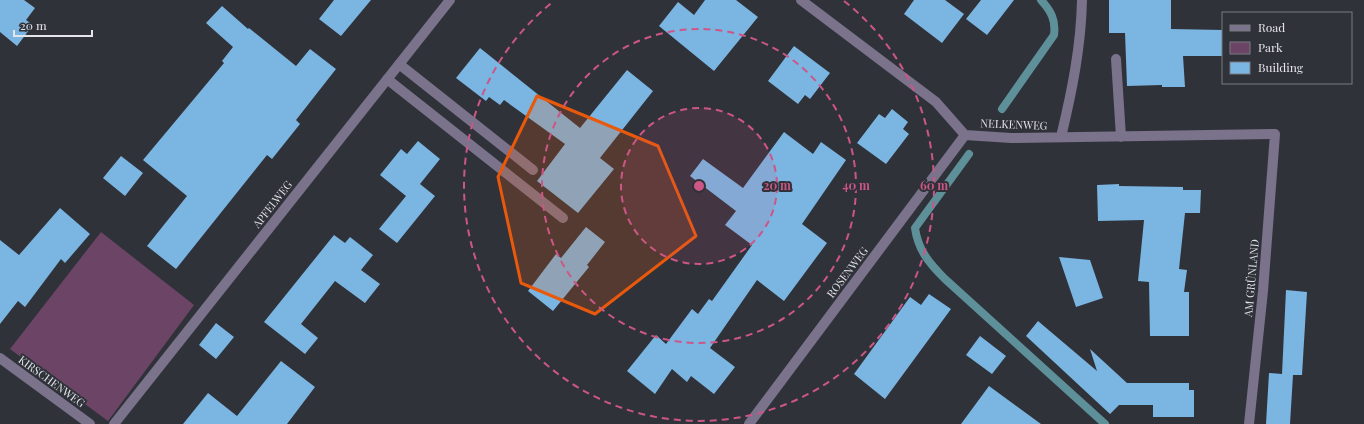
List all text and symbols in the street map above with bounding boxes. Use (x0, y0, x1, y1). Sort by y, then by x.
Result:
scale bar (14, 12, 92, 38)
legend (1222, 12, 1352, 84)
text: 20 m (20, 17, 47, 33)
text: Road (1258, 19, 1285, 35)
text: Park (1258, 39, 1283, 55)
text: Building (1258, 59, 1304, 75)
street label: NELKENWEG (980, 115, 1048, 133)
street label: APFELWEG (248, 177, 295, 232)
text: 20 m (763, 177, 791, 193)
text: 40 m (842, 177, 870, 193)
text: 60 m (920, 177, 948, 193)
centre of rings (692, 179, 706, 193)
street label: AM GRÜNLAND (1240, 238, 1262, 318)
street label: ROSENWEG (823, 243, 871, 301)
street label: KIRSCHENWEG (16, 352, 88, 410)

